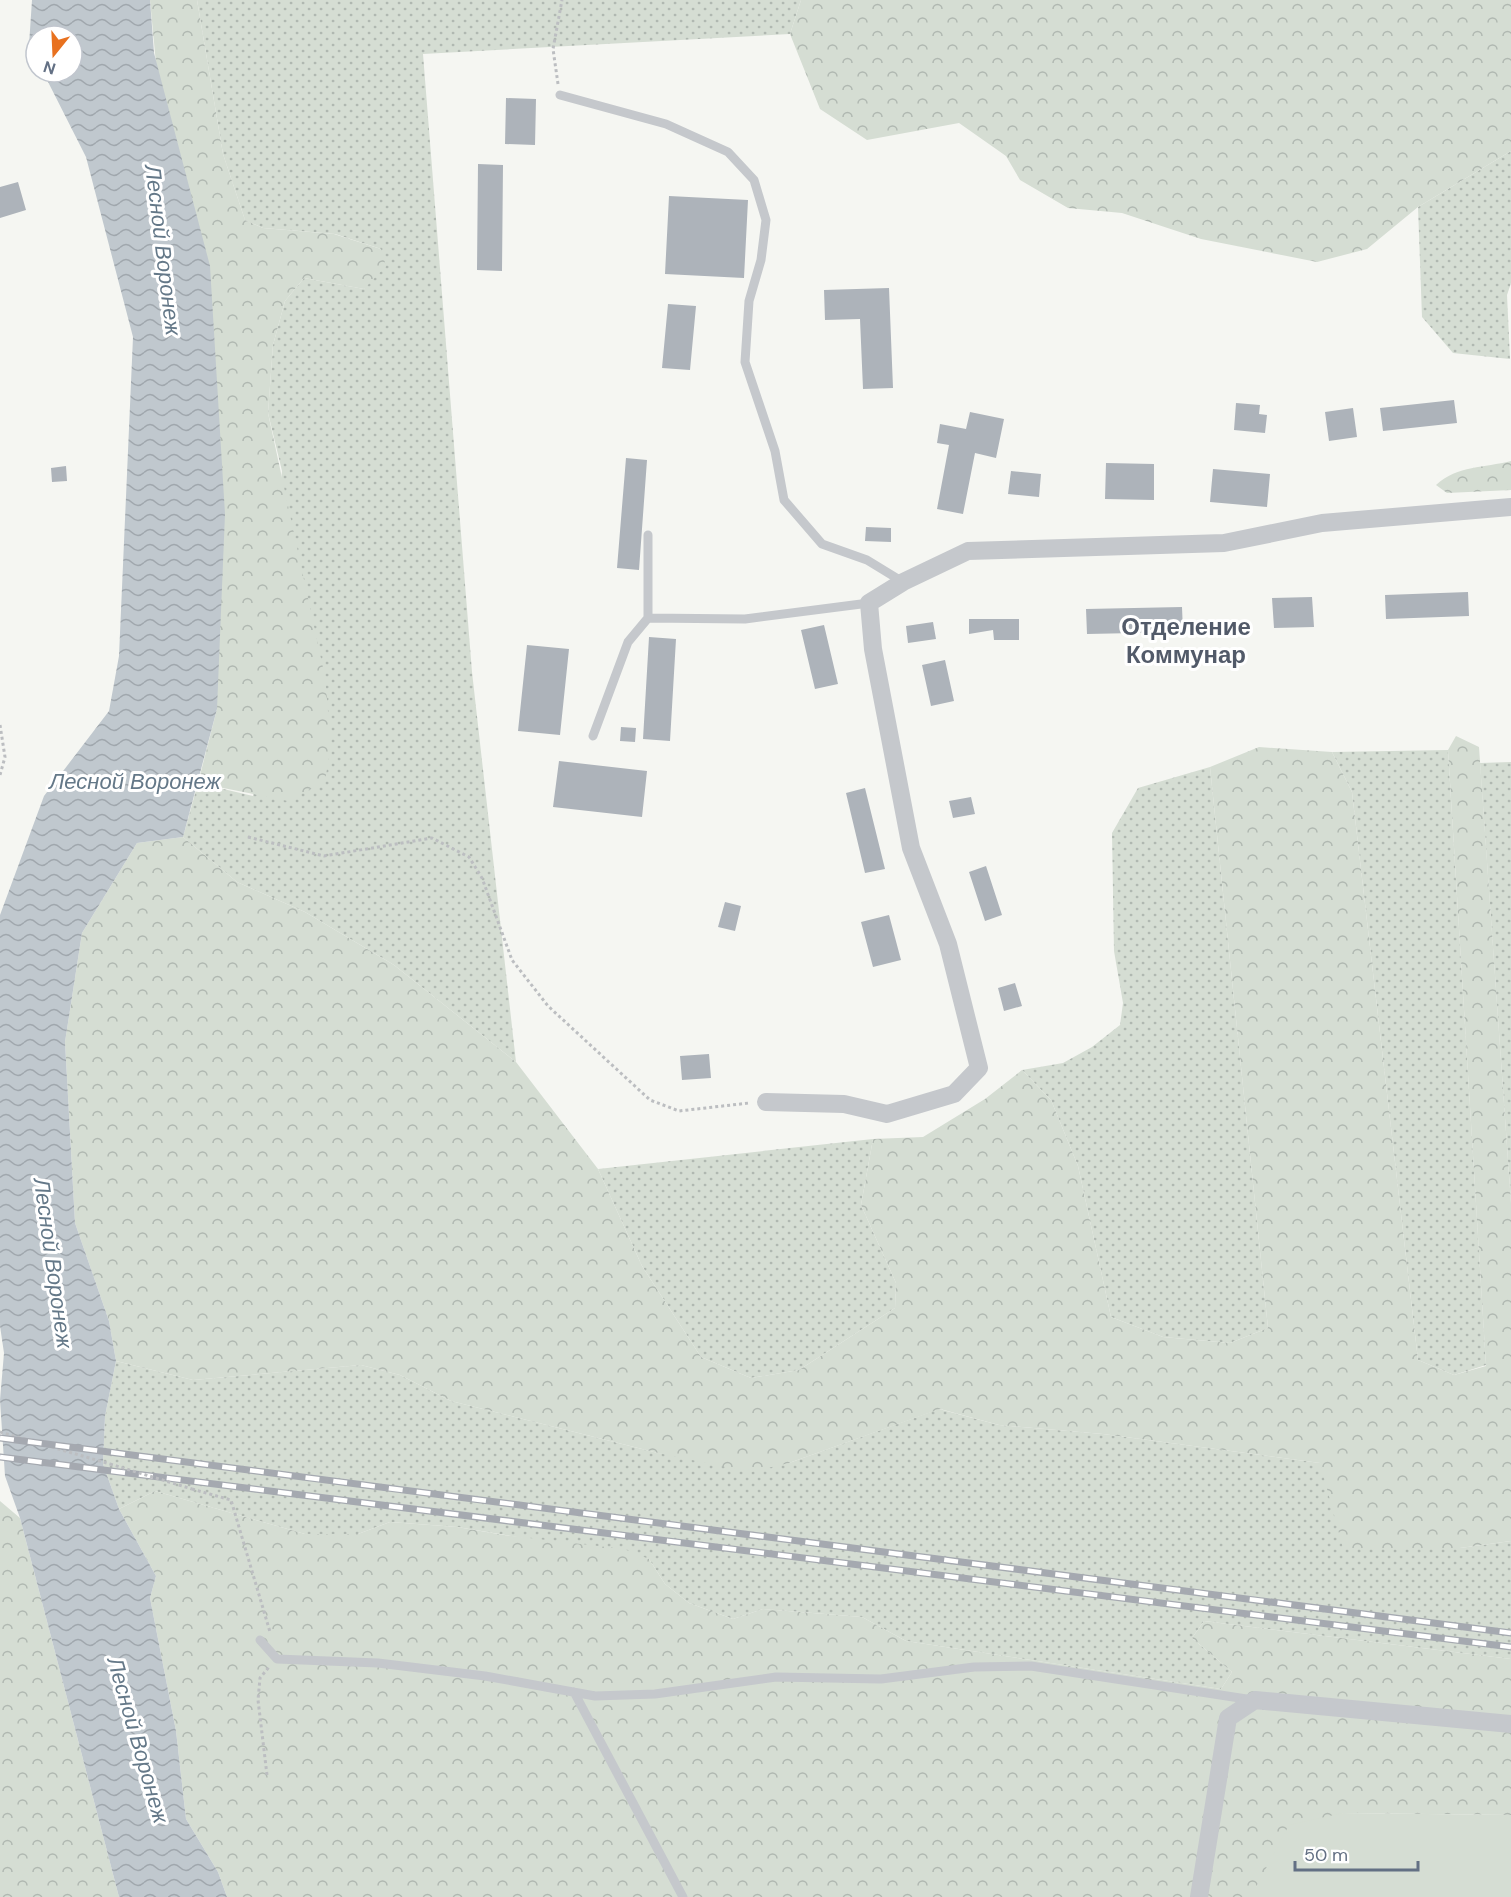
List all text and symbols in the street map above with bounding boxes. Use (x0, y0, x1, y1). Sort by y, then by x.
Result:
north arrow (24, 24, 84, 84)
text: N (41, 56, 58, 80)
water label: Лесной Воронеж (138, 161, 188, 338)
district label: Отделение Коммунар (1121, 611, 1251, 670)
water label: Лесной Воронеж (47, 767, 222, 796)
water label: Лесной Воронеж (26, 1174, 79, 1351)
water label: Лесной Воронеж (100, 1652, 176, 1827)
scale bar (1295, 1834, 1418, 1872)
text: 50 m (1304, 1843, 1348, 1867)

